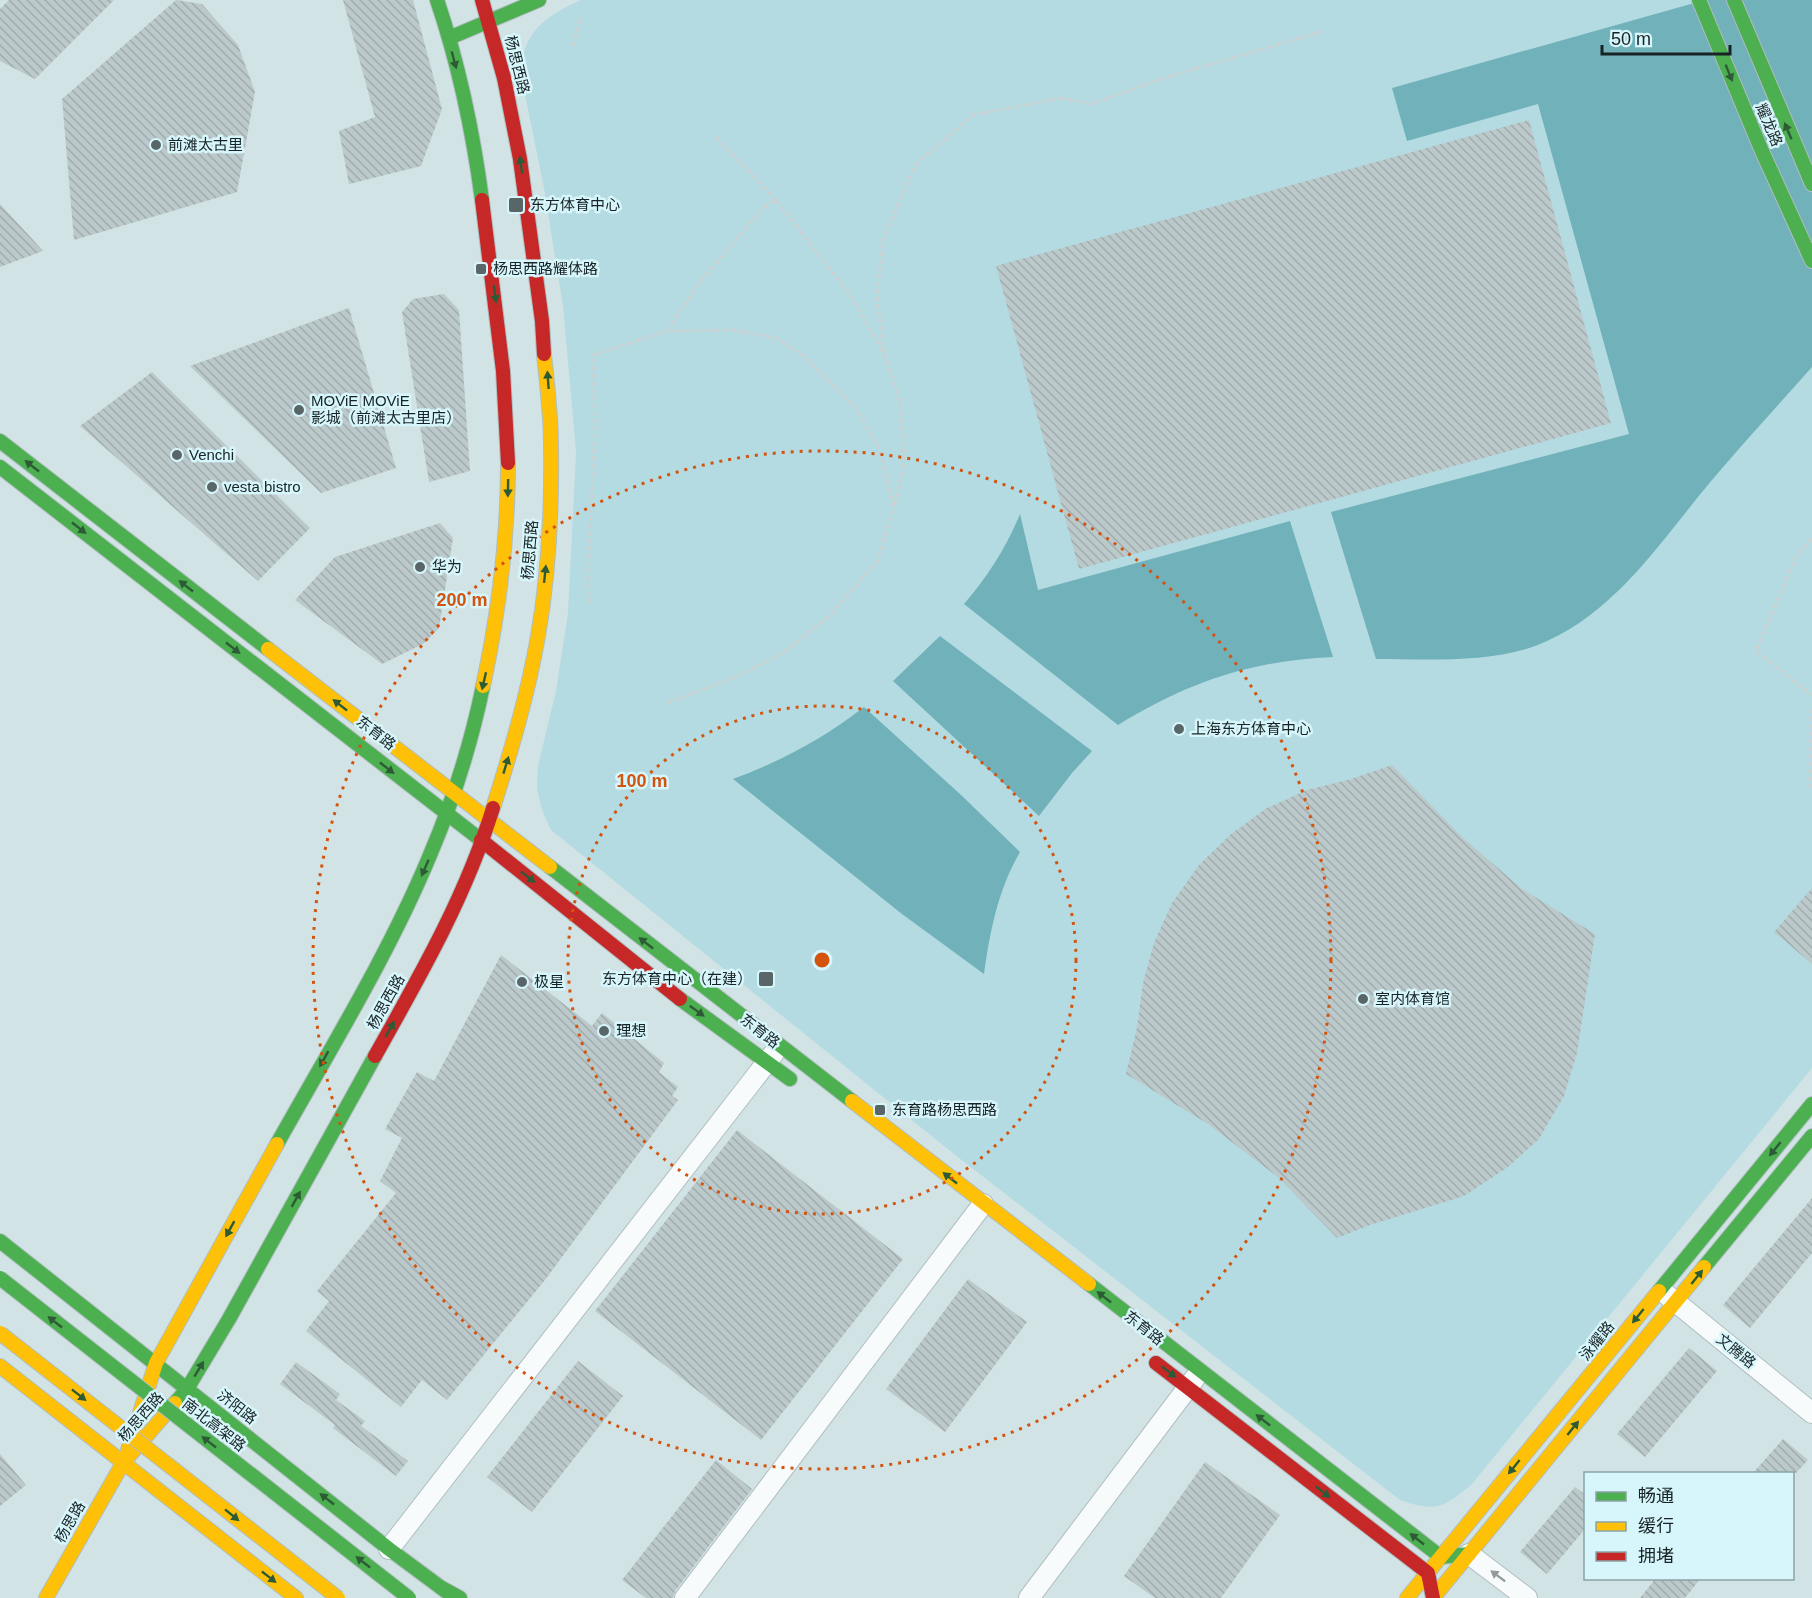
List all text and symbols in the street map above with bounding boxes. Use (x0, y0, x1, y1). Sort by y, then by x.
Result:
scale bar (1602, 18, 1730, 56)
text: 50 m (1611, 29, 1651, 49)
street label: 杨思西路 (502, 34, 533, 96)
one-way arrow (450, 51, 460, 69)
one-way arrow (1724, 65, 1734, 83)
street label: 耀龙路 (1753, 101, 1786, 149)
one-way arrow (1783, 122, 1792, 140)
place label: 前滩太古里 (168, 136, 243, 153)
marker: 前滩太古里 (149, 138, 163, 152)
one-way arrow (517, 156, 526, 175)
marker: 东方体育中心 (507, 196, 525, 214)
place label: 东方体育中心 (530, 196, 620, 213)
place label: 杨思西路耀体路 (493, 260, 598, 277)
marker: 杨思西路耀体路 (474, 262, 488, 276)
one-way arrow (490, 284, 499, 303)
one-way arrow (543, 370, 552, 389)
place label: MOViE MOViE 影城（前滩太古里店） (311, 392, 461, 426)
marker: MOViE MOViE 影城（前滩太古里店） (292, 403, 306, 417)
place label: Venchi (189, 446, 234, 463)
marker: Venchi (170, 448, 184, 462)
one-way arrow (24, 459, 40, 472)
place label: vesta bistro (224, 478, 301, 495)
one-way arrow (503, 478, 512, 497)
marker: vesta bistro (205, 480, 219, 494)
street label: 杨思西路 (518, 519, 541, 581)
one-way arrow (72, 522, 87, 534)
place label: 华为 (432, 558, 462, 575)
marker: 华为 (413, 560, 427, 574)
one-way arrow (541, 565, 550, 584)
one-way arrow (178, 579, 194, 592)
text: 200 m (436, 590, 488, 610)
one-way arrow (226, 641, 241, 653)
one-way arrow (479, 672, 489, 690)
one-way arrow (332, 699, 348, 712)
street label: 东育路 (353, 712, 399, 753)
place label: 上海东方体育中心 (1191, 720, 1311, 737)
marker: 上海东方体育中心 (1172, 722, 1186, 736)
one-way arrow (502, 756, 512, 774)
one-way arrow (379, 761, 395, 774)
text: 100 m (616, 771, 668, 791)
one-way arrow (420, 859, 429, 876)
one-way arrow (520, 870, 536, 883)
one-way arrow (638, 936, 654, 949)
centre of rings (812, 950, 832, 970)
place label: 东方体育中心（在建） (602, 970, 752, 987)
marker: 东方体育中心（在建） (757, 970, 775, 988)
street label: 杨思西路 (364, 971, 408, 1032)
place label: 极星 (534, 973, 564, 990)
marker: 极星 (515, 975, 529, 989)
place label: 室内体育馆 (1375, 990, 1450, 1007)
marker: 室内体育馆 (1356, 992, 1370, 1006)
one-way arrow (689, 1005, 705, 1016)
street label: 东育路 (737, 1010, 783, 1051)
one-way arrow (385, 1020, 395, 1037)
place label: 理想 (616, 1022, 646, 1039)
marker: 理想 (597, 1024, 611, 1038)
one-way arrow (319, 1051, 329, 1068)
place label: 东育路杨思西路 (892, 1101, 997, 1118)
marker: 东育路杨思西路 (873, 1103, 887, 1117)
one-way arrow (1769, 1141, 1782, 1156)
one-way arrow (942, 1173, 957, 1185)
one-way arrow (291, 1190, 301, 1207)
one-way arrow (225, 1221, 235, 1238)
one-way arrow (1690, 1269, 1703, 1285)
one-way arrow (1096, 1291, 1112, 1304)
street label: 东育路 (1121, 1307, 1167, 1348)
one-way arrow (1632, 1309, 1645, 1324)
one-way arrow (48, 1316, 63, 1328)
street label: 泳耀路 (1576, 1318, 1617, 1364)
street label: 文腾路 (1713, 1330, 1759, 1371)
one-way arrow (194, 1361, 205, 1377)
one-way arrow (1161, 1366, 1176, 1378)
street label: 济阳路 (214, 1386, 260, 1427)
one-way arrow (72, 1388, 87, 1400)
street label: 杨思西路 (115, 1388, 167, 1445)
street label: 南北高架路 (180, 1395, 249, 1454)
one-way arrow (1255, 1413, 1271, 1426)
one-way arrow (1566, 1421, 1579, 1436)
one-way arrow (201, 1435, 217, 1448)
one-way arrow (1508, 1459, 1521, 1475)
legend (1584, 1472, 1794, 1580)
one-way arrow (1315, 1485, 1331, 1498)
text: 畅通 (1638, 1486, 1674, 1506)
one-way arrow (319, 1493, 335, 1506)
street label: 杨思路 (51, 1498, 88, 1545)
one-way arrow (225, 1509, 240, 1521)
text: 缓行 (1638, 1516, 1674, 1536)
one-way arrow (1409, 1532, 1425, 1545)
text: 拥堵 (1638, 1546, 1674, 1566)
one-way arrow (355, 1556, 370, 1568)
one-way arrow (261, 1570, 276, 1582)
one-way arrow (1490, 1570, 1506, 1582)

